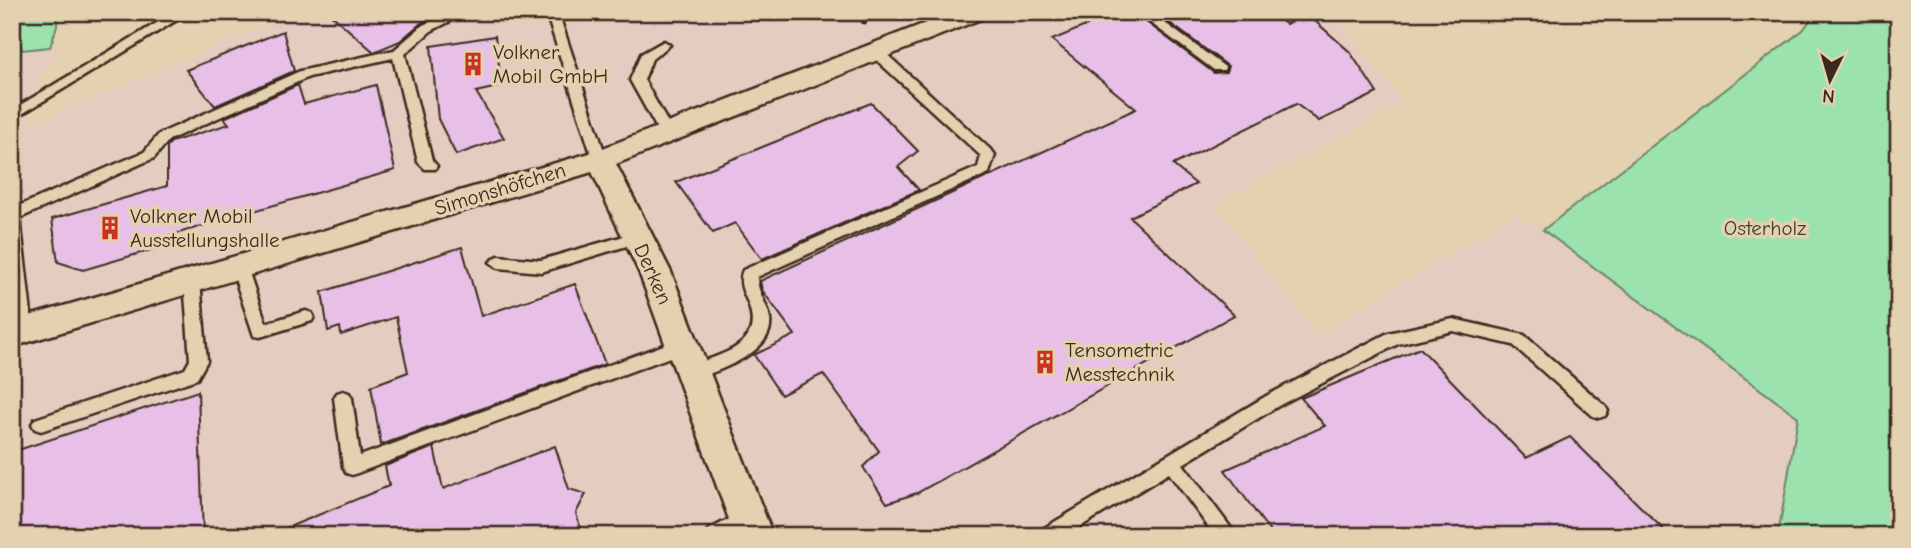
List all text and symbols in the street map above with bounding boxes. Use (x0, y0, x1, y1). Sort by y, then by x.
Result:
place label: Volkner Mobil GmbH (493, 40, 608, 88)
north arrow (1796, 46, 1866, 116)
building icon: Volkner Mobil GmbH (459, 50, 487, 78)
text: N (1821, 84, 1836, 107)
street label: Simonshöfchen (431, 158, 569, 220)
place label: Volkner Mobil Ausstellungshalle (130, 204, 280, 252)
building icon: Volkner Mobil Ausstellungshalle (96, 214, 124, 242)
park label: Osterholz (1724, 216, 1806, 240)
street label: Derken (629, 240, 677, 308)
place label: Tensometric Messtechnik (1065, 338, 1174, 386)
building icon: Tensometric Messtechnik (1031, 348, 1059, 376)

